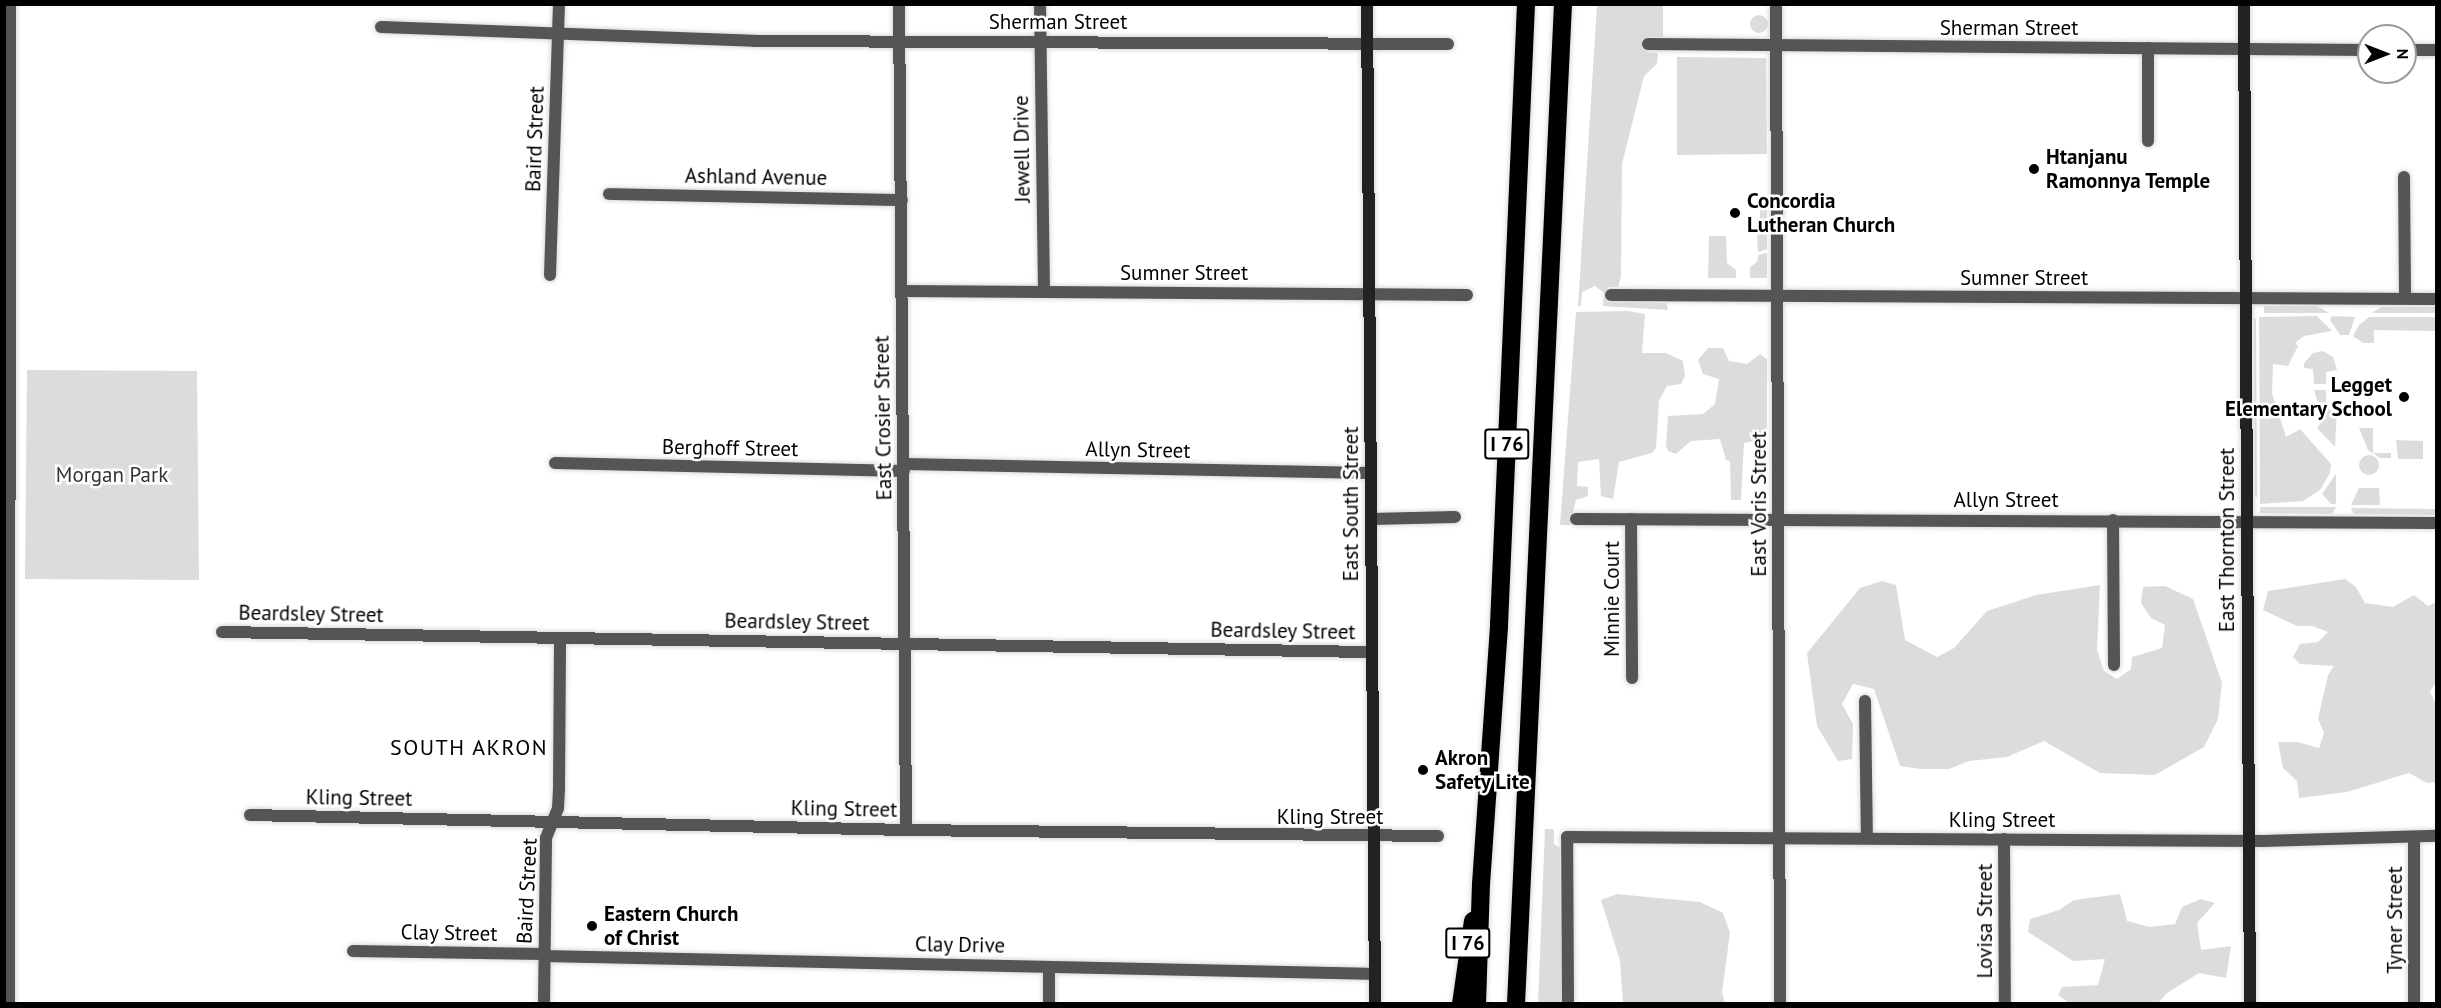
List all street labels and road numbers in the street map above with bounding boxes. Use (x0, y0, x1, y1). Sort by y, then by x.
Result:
street label: Sherman Street (989, 9, 1127, 35)
street label: Sherman Street (1940, 15, 2078, 41)
street label: Baird Street (521, 86, 549, 192)
street label: Jewell Drive (1008, 95, 1036, 203)
street label: Ashland Avenue (684, 163, 828, 191)
street label: Sumner Street (1120, 260, 1248, 286)
street label: Sumner Street (1960, 265, 2088, 291)
street label: East Crosier Street (869, 335, 897, 501)
street label: East South Street (1338, 427, 1364, 581)
road number: I 76 (1483, 427, 1531, 461)
street label: East Voris Street (1746, 431, 1772, 577)
street label: Berghoff Street (662, 434, 798, 462)
street label: Allyn Street (1085, 436, 1191, 464)
street label: East Thornton Street (2214, 447, 2240, 633)
street label: Allyn Street (1953, 487, 2059, 513)
street label: Minnie Court (1599, 541, 1625, 657)
street label: Beardsley Street (238, 600, 384, 628)
street label: Beardsley Street (724, 608, 870, 636)
street label: Beardsley Street (1210, 617, 1356, 645)
street label: Kling Street (306, 784, 412, 812)
street label: Kling Street (791, 795, 897, 823)
street label: Kling Street (1277, 804, 1383, 830)
street label: Kling Street (1949, 807, 2055, 833)
street label: Baird Street (512, 837, 542, 945)
street label: Lovisa Street (1972, 864, 1998, 978)
street label: Tyner Street (2382, 866, 2408, 974)
street label: Clay Street (400, 920, 498, 946)
road number: I 76 (1444, 926, 1492, 960)
street label: Clay Drive (914, 932, 1006, 958)

